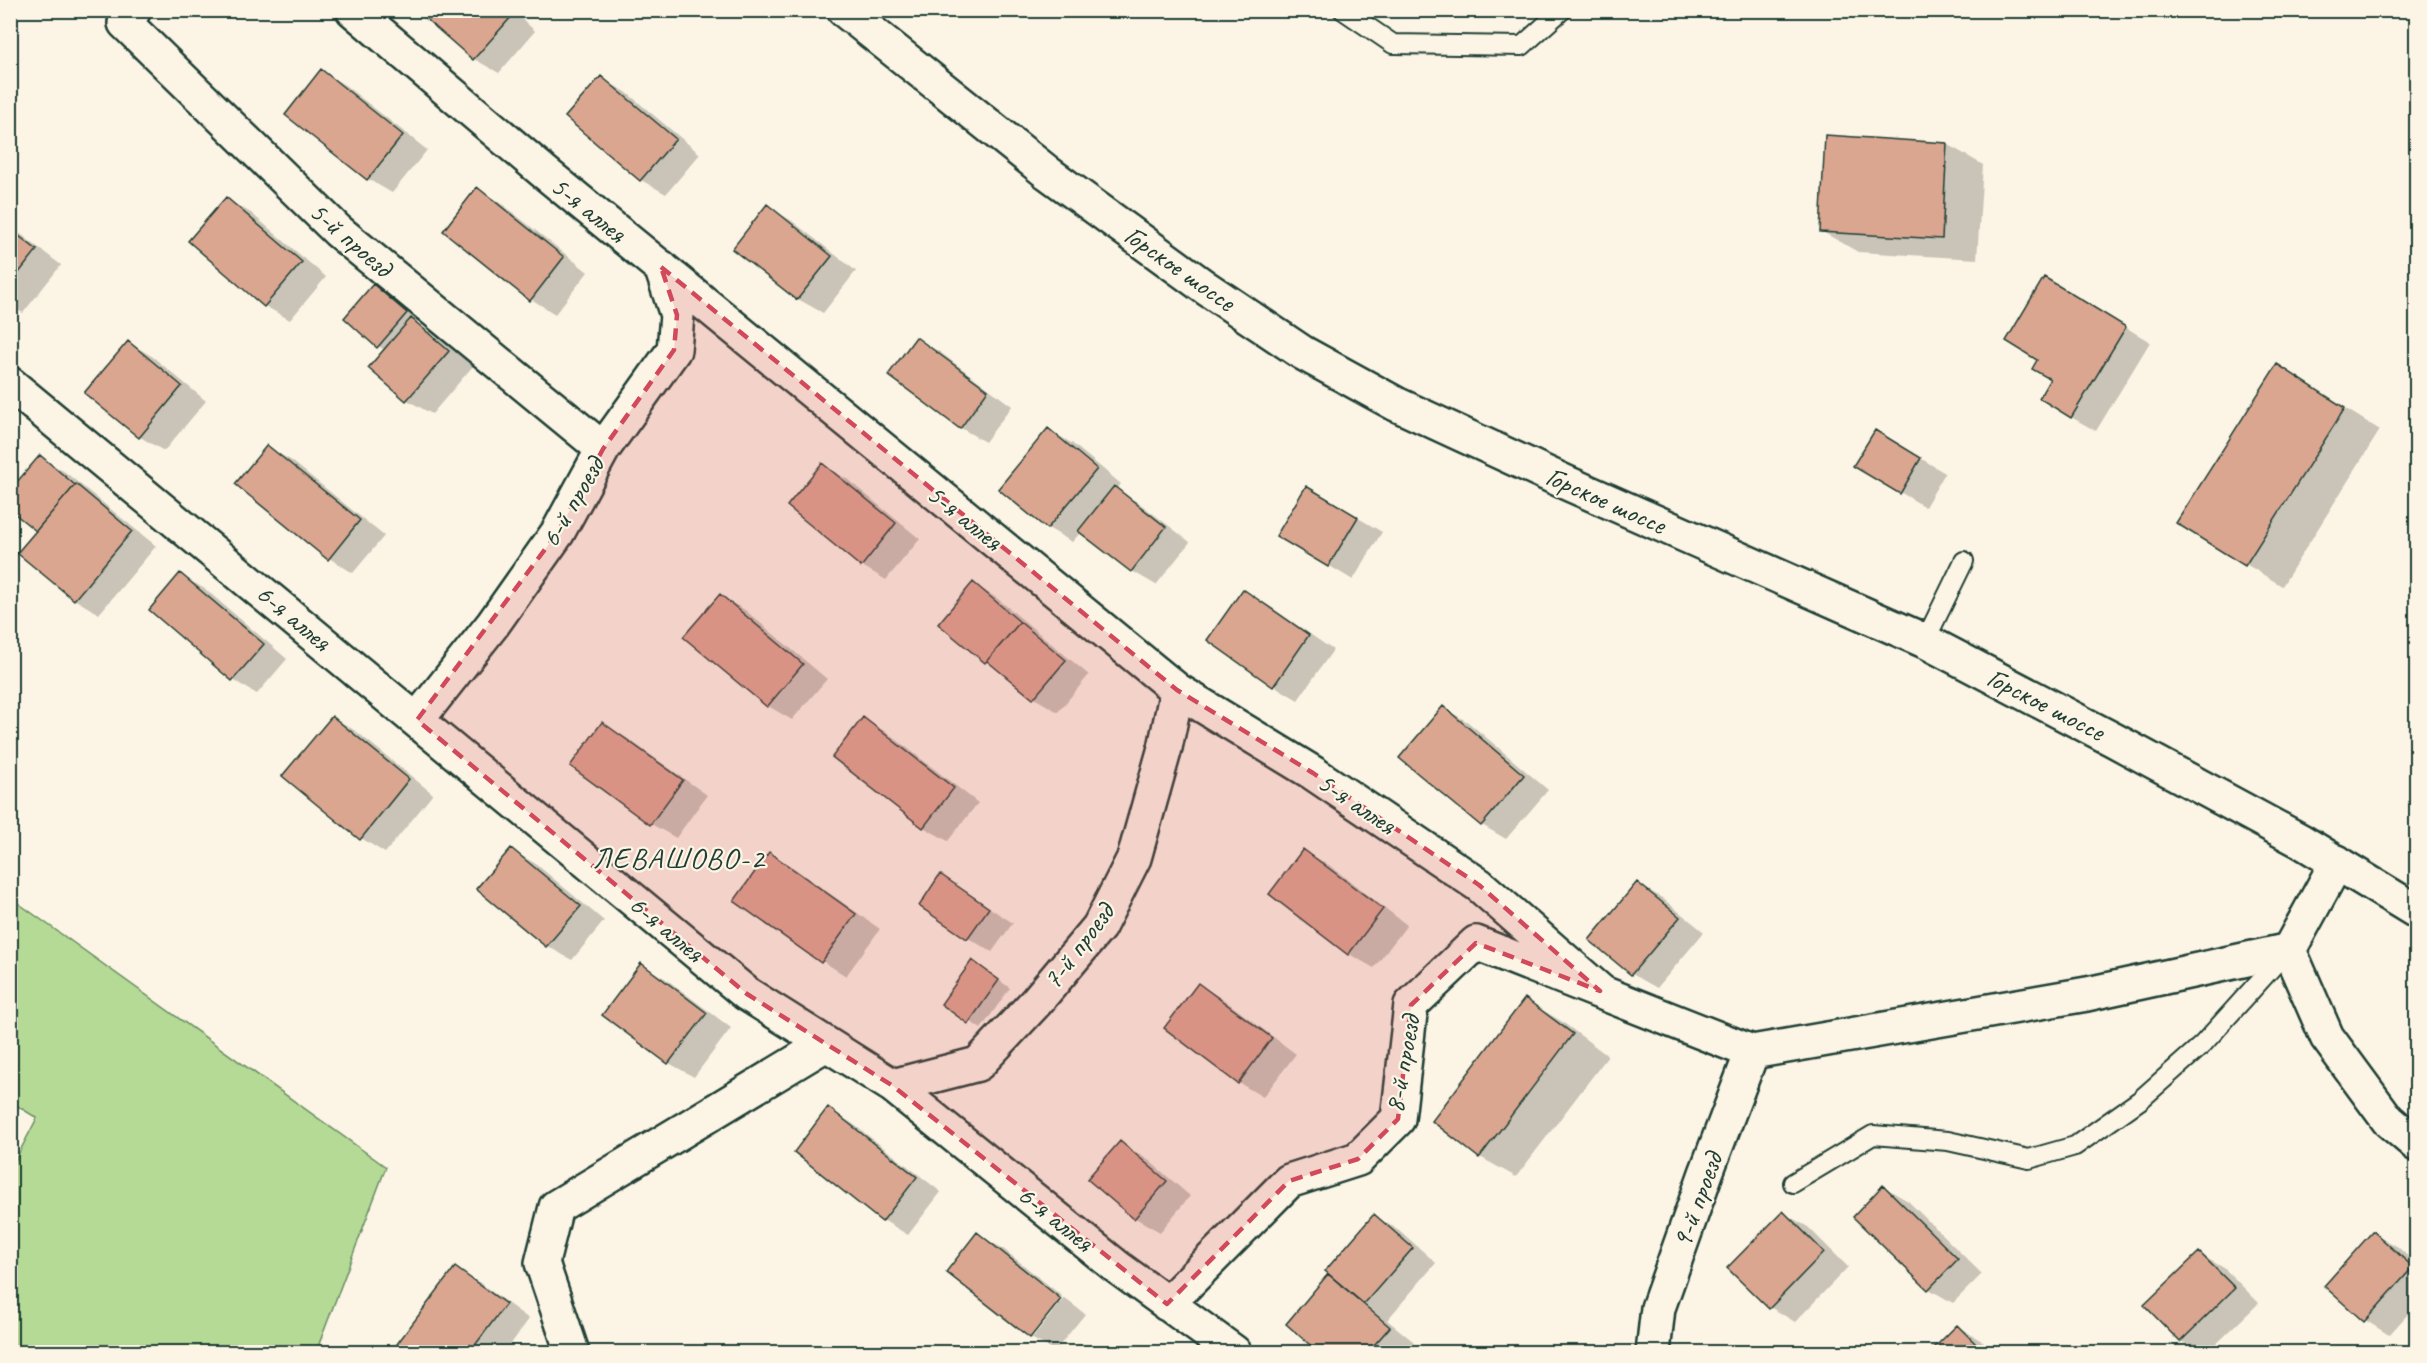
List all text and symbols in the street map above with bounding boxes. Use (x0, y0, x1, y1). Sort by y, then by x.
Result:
street label: 5-я аллея (544, 168, 635, 251)
street label: 5-й проезд (302, 194, 402, 287)
street label: Горское шоссе (1118, 217, 1244, 320)
street label: 6-й проезд (532, 448, 613, 553)
street label: Горское шоссе (1541, 458, 1673, 543)
street label: 5-я аллея (920, 476, 1011, 559)
street label: 6-я аллея (249, 576, 339, 659)
street label: Горское шоссе (1981, 660, 2112, 749)
street label: 5-я аллея (1311, 764, 1404, 842)
district label: ЛЕВАШОВО-2 (593, 839, 766, 877)
street label: 6-я аллея (622, 887, 712, 970)
street label: 7-й проезд (1034, 894, 1123, 996)
street label: 8-й проезд (1376, 1009, 1428, 1116)
street label: 9-й проезд (1664, 1145, 1731, 1252)
street label: 6-я аллея (1011, 1177, 1102, 1260)

